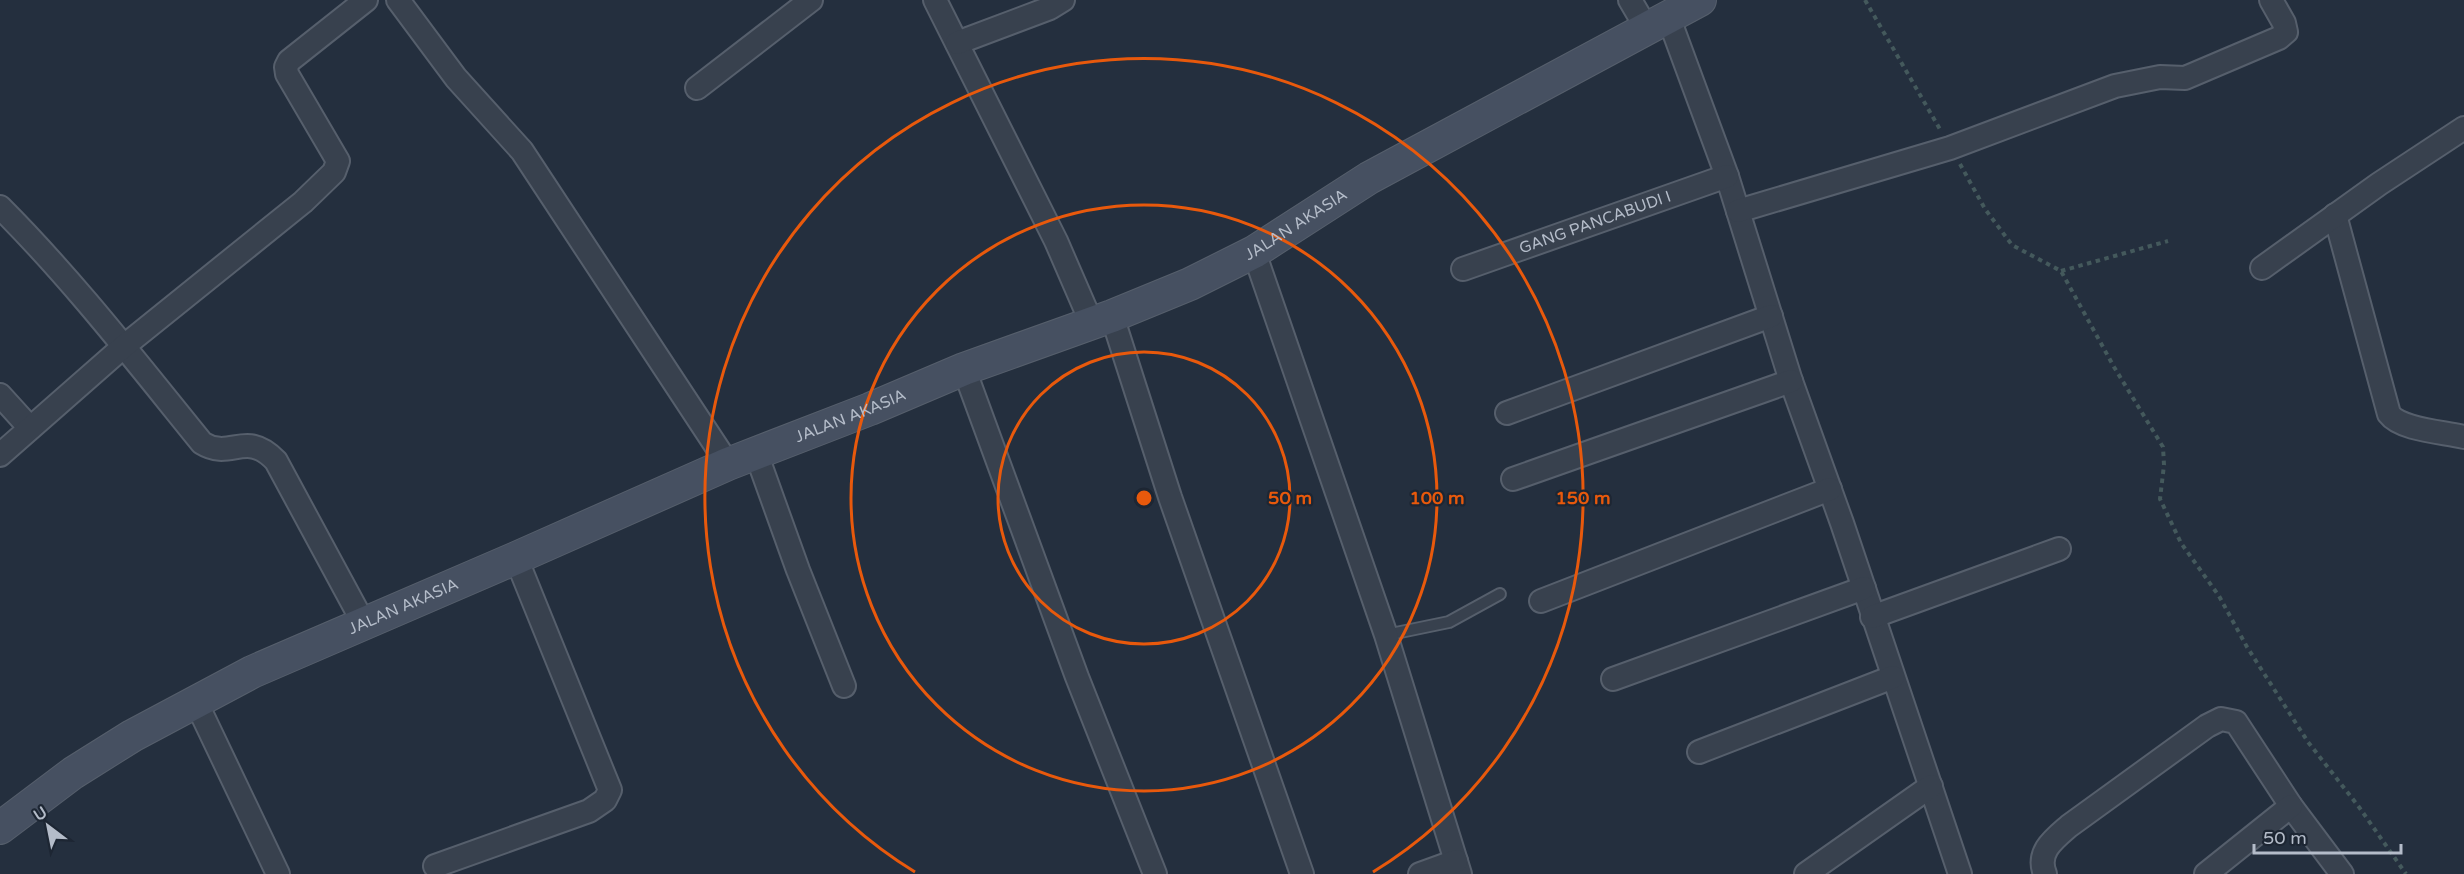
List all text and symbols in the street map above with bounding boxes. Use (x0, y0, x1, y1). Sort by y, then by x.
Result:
street label: JALAN AKASIA (1242, 185, 1351, 265)
street label: GANG PANCABUDI I (1516, 187, 1674, 258)
street label: JALAN AKASIA (792, 385, 909, 447)
text: 50 m (1268, 487, 1312, 509)
text: 100 m (1409, 487, 1465, 509)
text: 150 m (1555, 487, 1611, 509)
centre of rings (1134, 488, 1154, 508)
street label: JALAN AKASIA (345, 574, 462, 639)
north arrow (18, 796, 78, 856)
text: U (30, 802, 51, 826)
scale bar (2254, 817, 2401, 855)
text: 50 m (2263, 827, 2307, 849)

